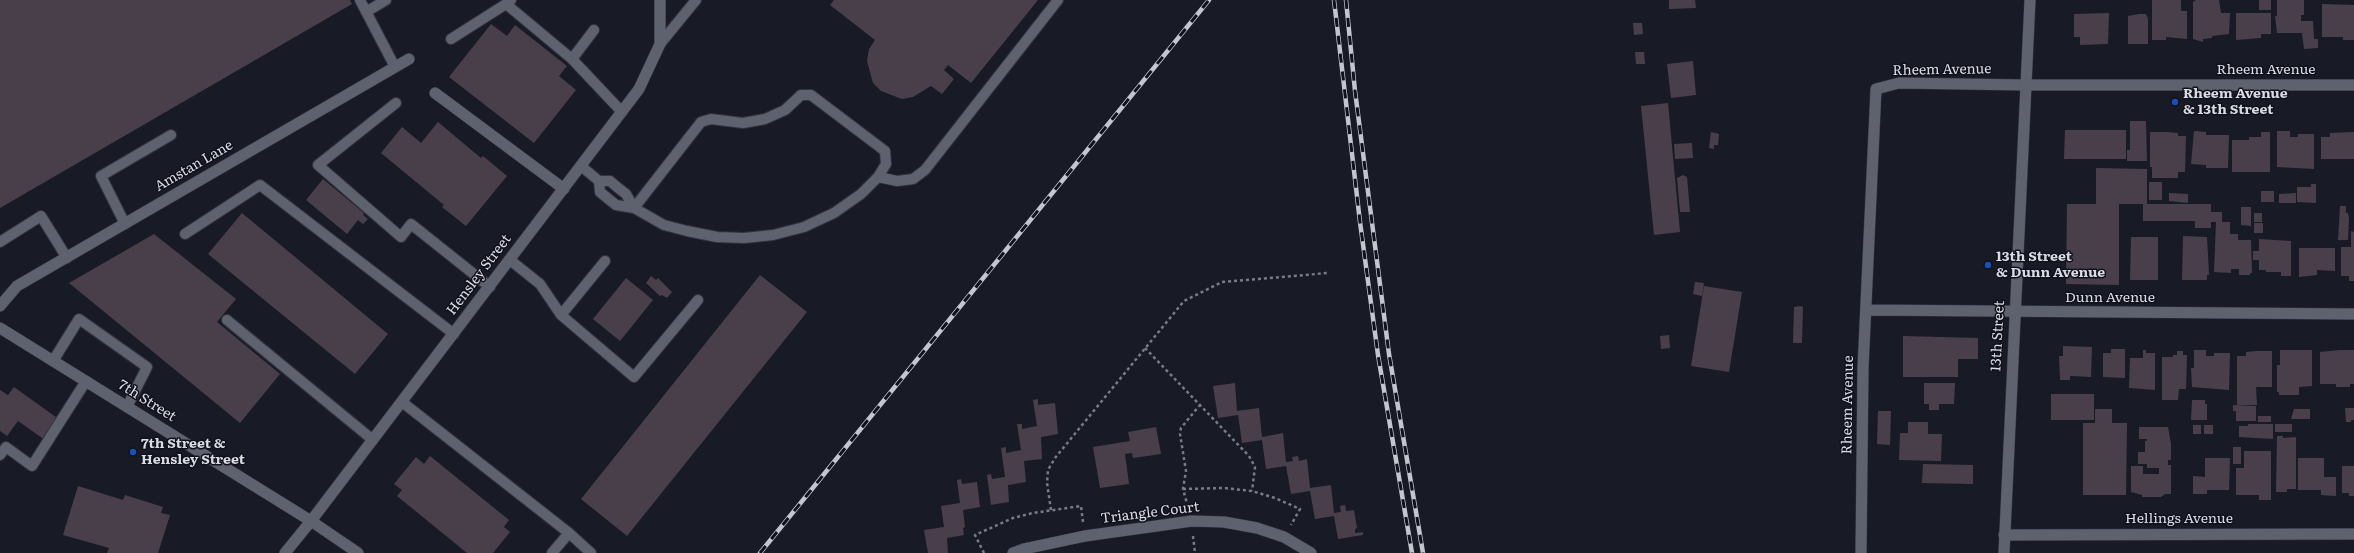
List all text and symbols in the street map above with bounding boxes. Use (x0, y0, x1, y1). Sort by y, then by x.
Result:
street label: Rheem Avenue (1892, 61, 1992, 79)
street label: Rheem Avenue (2216, 62, 2316, 78)
place label: Rheem Avenue & 13th Street (2183, 86, 2288, 118)
marker: Rheem Avenue & 13th Street (2170, 97, 2180, 107)
street label: Amstan Lane (152, 137, 236, 195)
street label: Hensley Street (443, 231, 515, 319)
place label: 13th Street & Dunn Avenue (1996, 249, 2105, 282)
marker: 13th Street & Dunn Avenue (1983, 260, 1993, 270)
street label: Dunn Avenue (2065, 290, 2155, 306)
street label: 13th Street (1988, 300, 2008, 372)
street label: Rheem Avenue (1839, 355, 1857, 455)
street label: 7th Street (115, 377, 179, 425)
place label: 7th Street & Hensley Street (141, 436, 245, 468)
marker: 7th Street & Hensley Street (128, 447, 138, 457)
street label: Triangle Court (1100, 499, 1200, 527)
street label: Hellings Avenue (2125, 511, 2233, 527)

